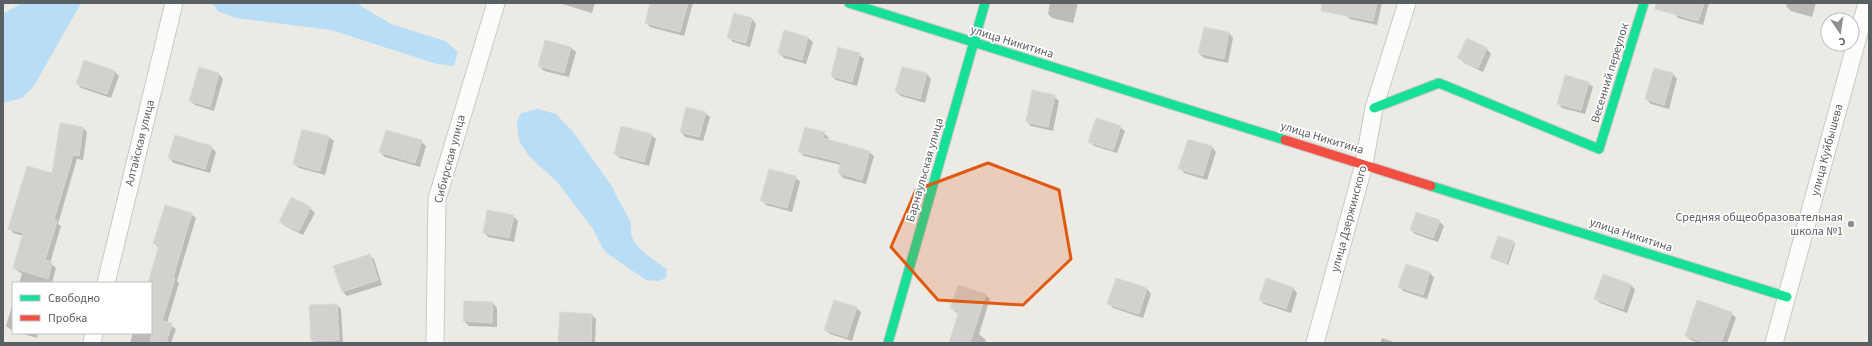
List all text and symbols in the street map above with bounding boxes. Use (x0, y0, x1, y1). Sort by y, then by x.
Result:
north arrow (1820, 12, 1860, 52)
street label: улица Никитина (968, 21, 1056, 63)
street label: Весенний переулок (1587, 21, 1633, 125)
text: С (1837, 33, 1847, 49)
street label: Алтайская улица (121, 98, 159, 188)
street label: улица Куйбышева (1807, 102, 1847, 198)
street label: Сибирская улица (430, 113, 470, 205)
street label: Барнаульская улица (902, 116, 948, 224)
street label: улица Никитина (1278, 117, 1366, 159)
street label: улица Дзержинского (1327, 164, 1371, 274)
place label: Средняя общеобразовательная школа №1 (1675, 209, 1843, 240)
street label: улица Никитина (1587, 214, 1675, 256)
marker: Средняя общеобразовательная школа №1 (1846, 219, 1856, 229)
legend (12, 282, 152, 334)
text: Свободно (48, 290, 100, 307)
text: Пробка (48, 310, 87, 327)

